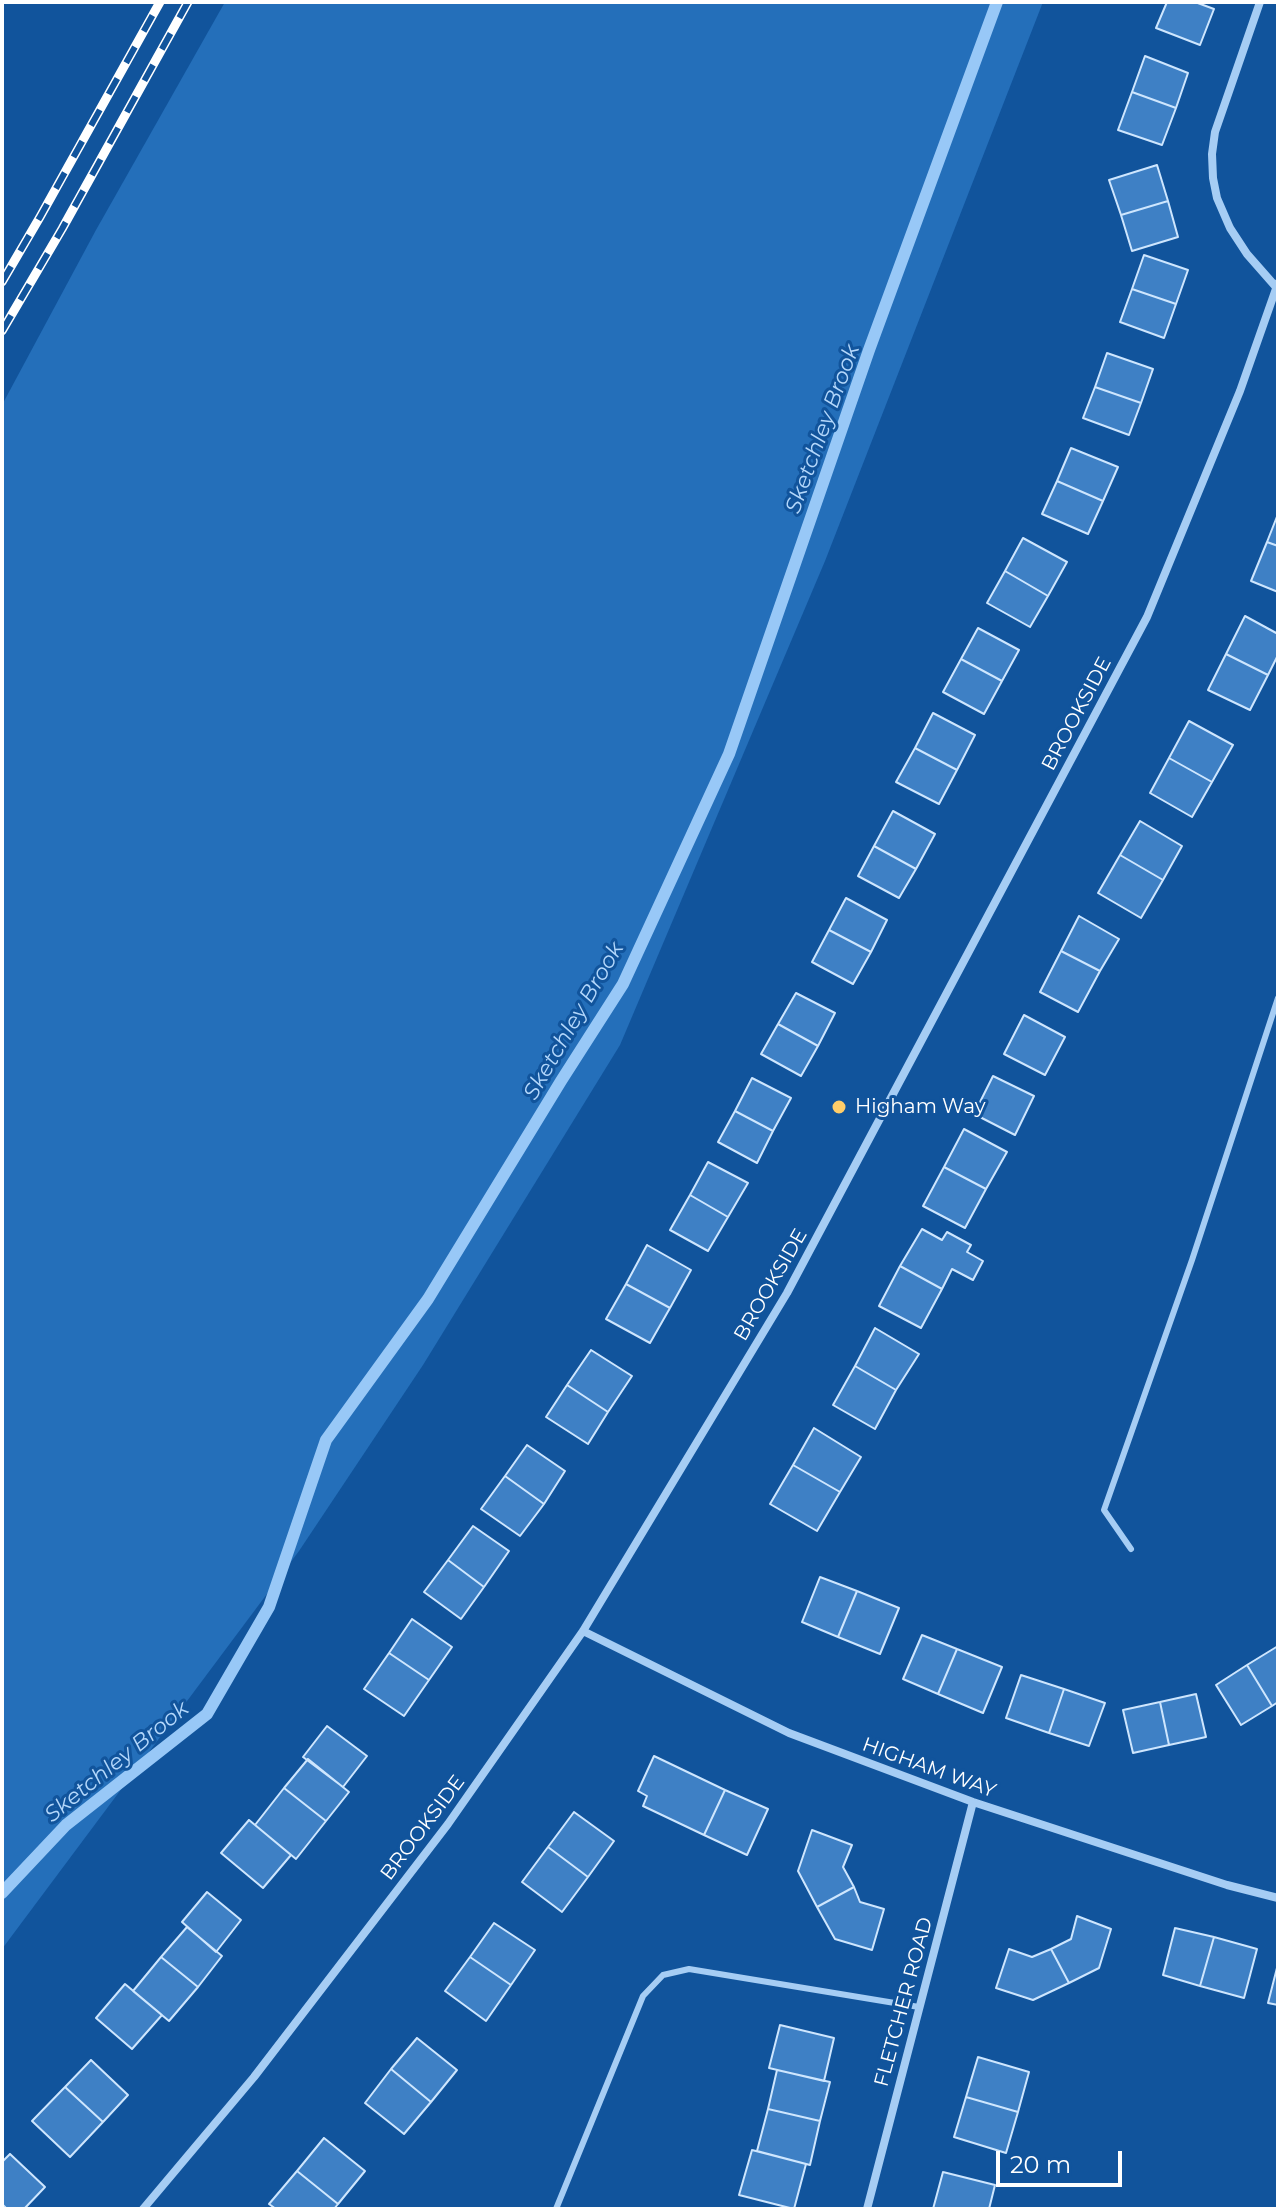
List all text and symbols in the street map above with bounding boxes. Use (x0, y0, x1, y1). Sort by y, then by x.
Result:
water label: Sketchley Brook (780, 341, 866, 517)
street label: BROOKSIDE (1037, 653, 1117, 775)
water label: Sketchley Brook (518, 938, 630, 1104)
place label: Higham Way (855, 1095, 985, 1119)
marker: Higham Way (830, 1098, 848, 1116)
street label: BROOKSIDE (729, 1225, 813, 1345)
water label: Sketchley Brook (40, 1696, 194, 1828)
street label: HIGHAM WAY (859, 1733, 999, 1803)
street label: BROOKSIDE (376, 1771, 470, 1885)
street label: FLETCHER ROAD (870, 1915, 938, 2089)
scale bar (1000, 2135, 1126, 2185)
text: 20 m (1010, 2150, 1071, 2179)

